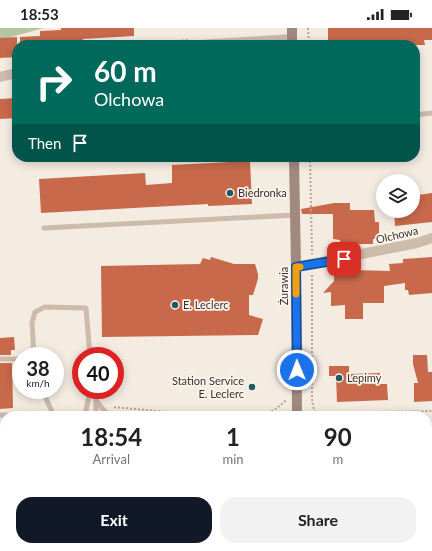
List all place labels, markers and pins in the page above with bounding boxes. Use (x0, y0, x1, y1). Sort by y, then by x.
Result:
place label: Biedronka (238, 186, 287, 199)
marker: Biedronka (225, 188, 235, 198)
pin (327, 242, 361, 276)
place label: E. Leclerc (183, 298, 229, 311)
marker: E. Leclerc (170, 300, 180, 310)
place label: Lepimy (347, 371, 382, 384)
marker: Lepimy (334, 373, 344, 383)
place label: Station Service E. Leclerc (172, 374, 244, 400)
marker: Station Service E. Leclerc (247, 382, 257, 392)

